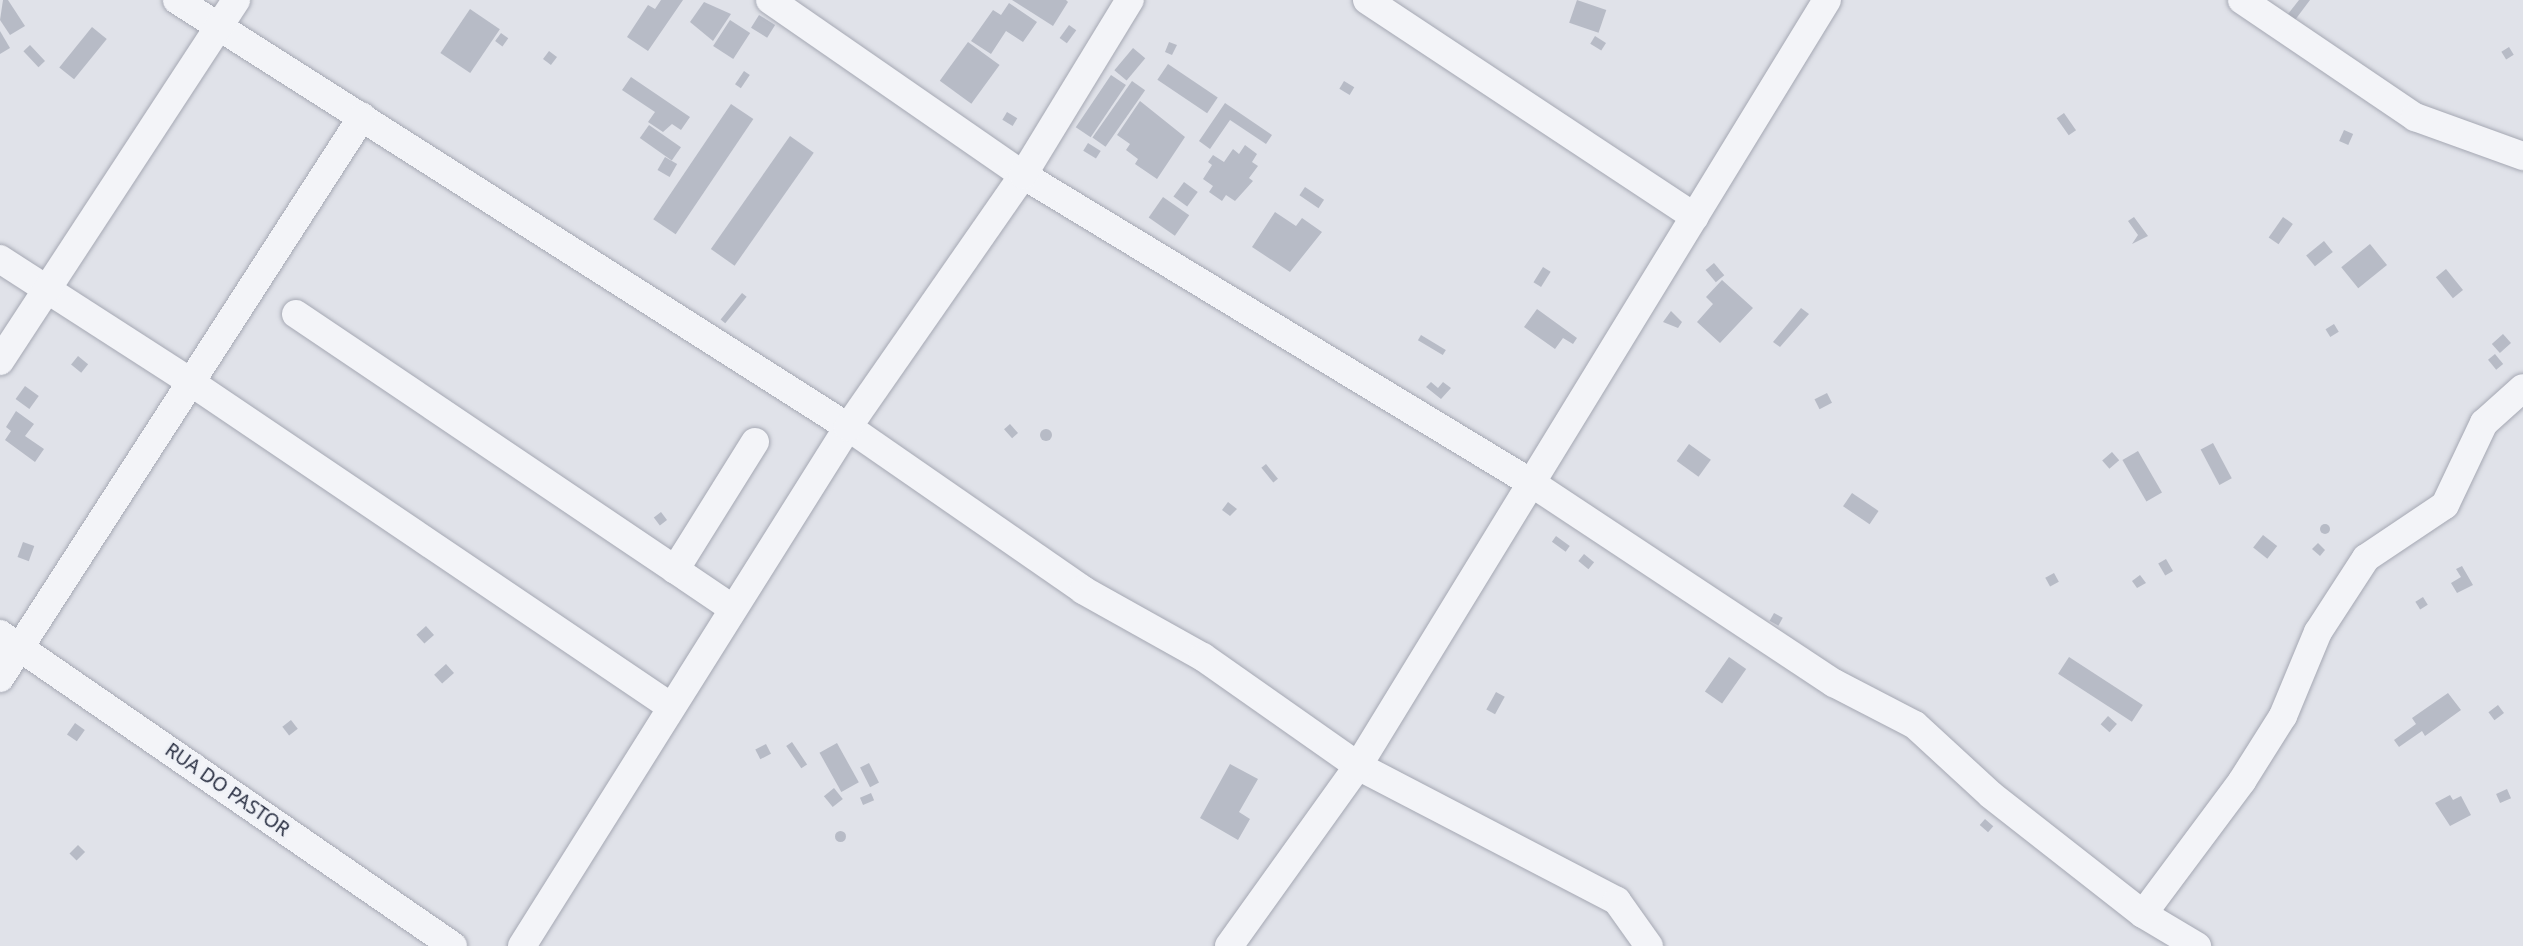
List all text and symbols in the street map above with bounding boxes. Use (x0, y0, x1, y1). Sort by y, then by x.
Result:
street label: RUA DO PASTOR (161, 739, 293, 841)

